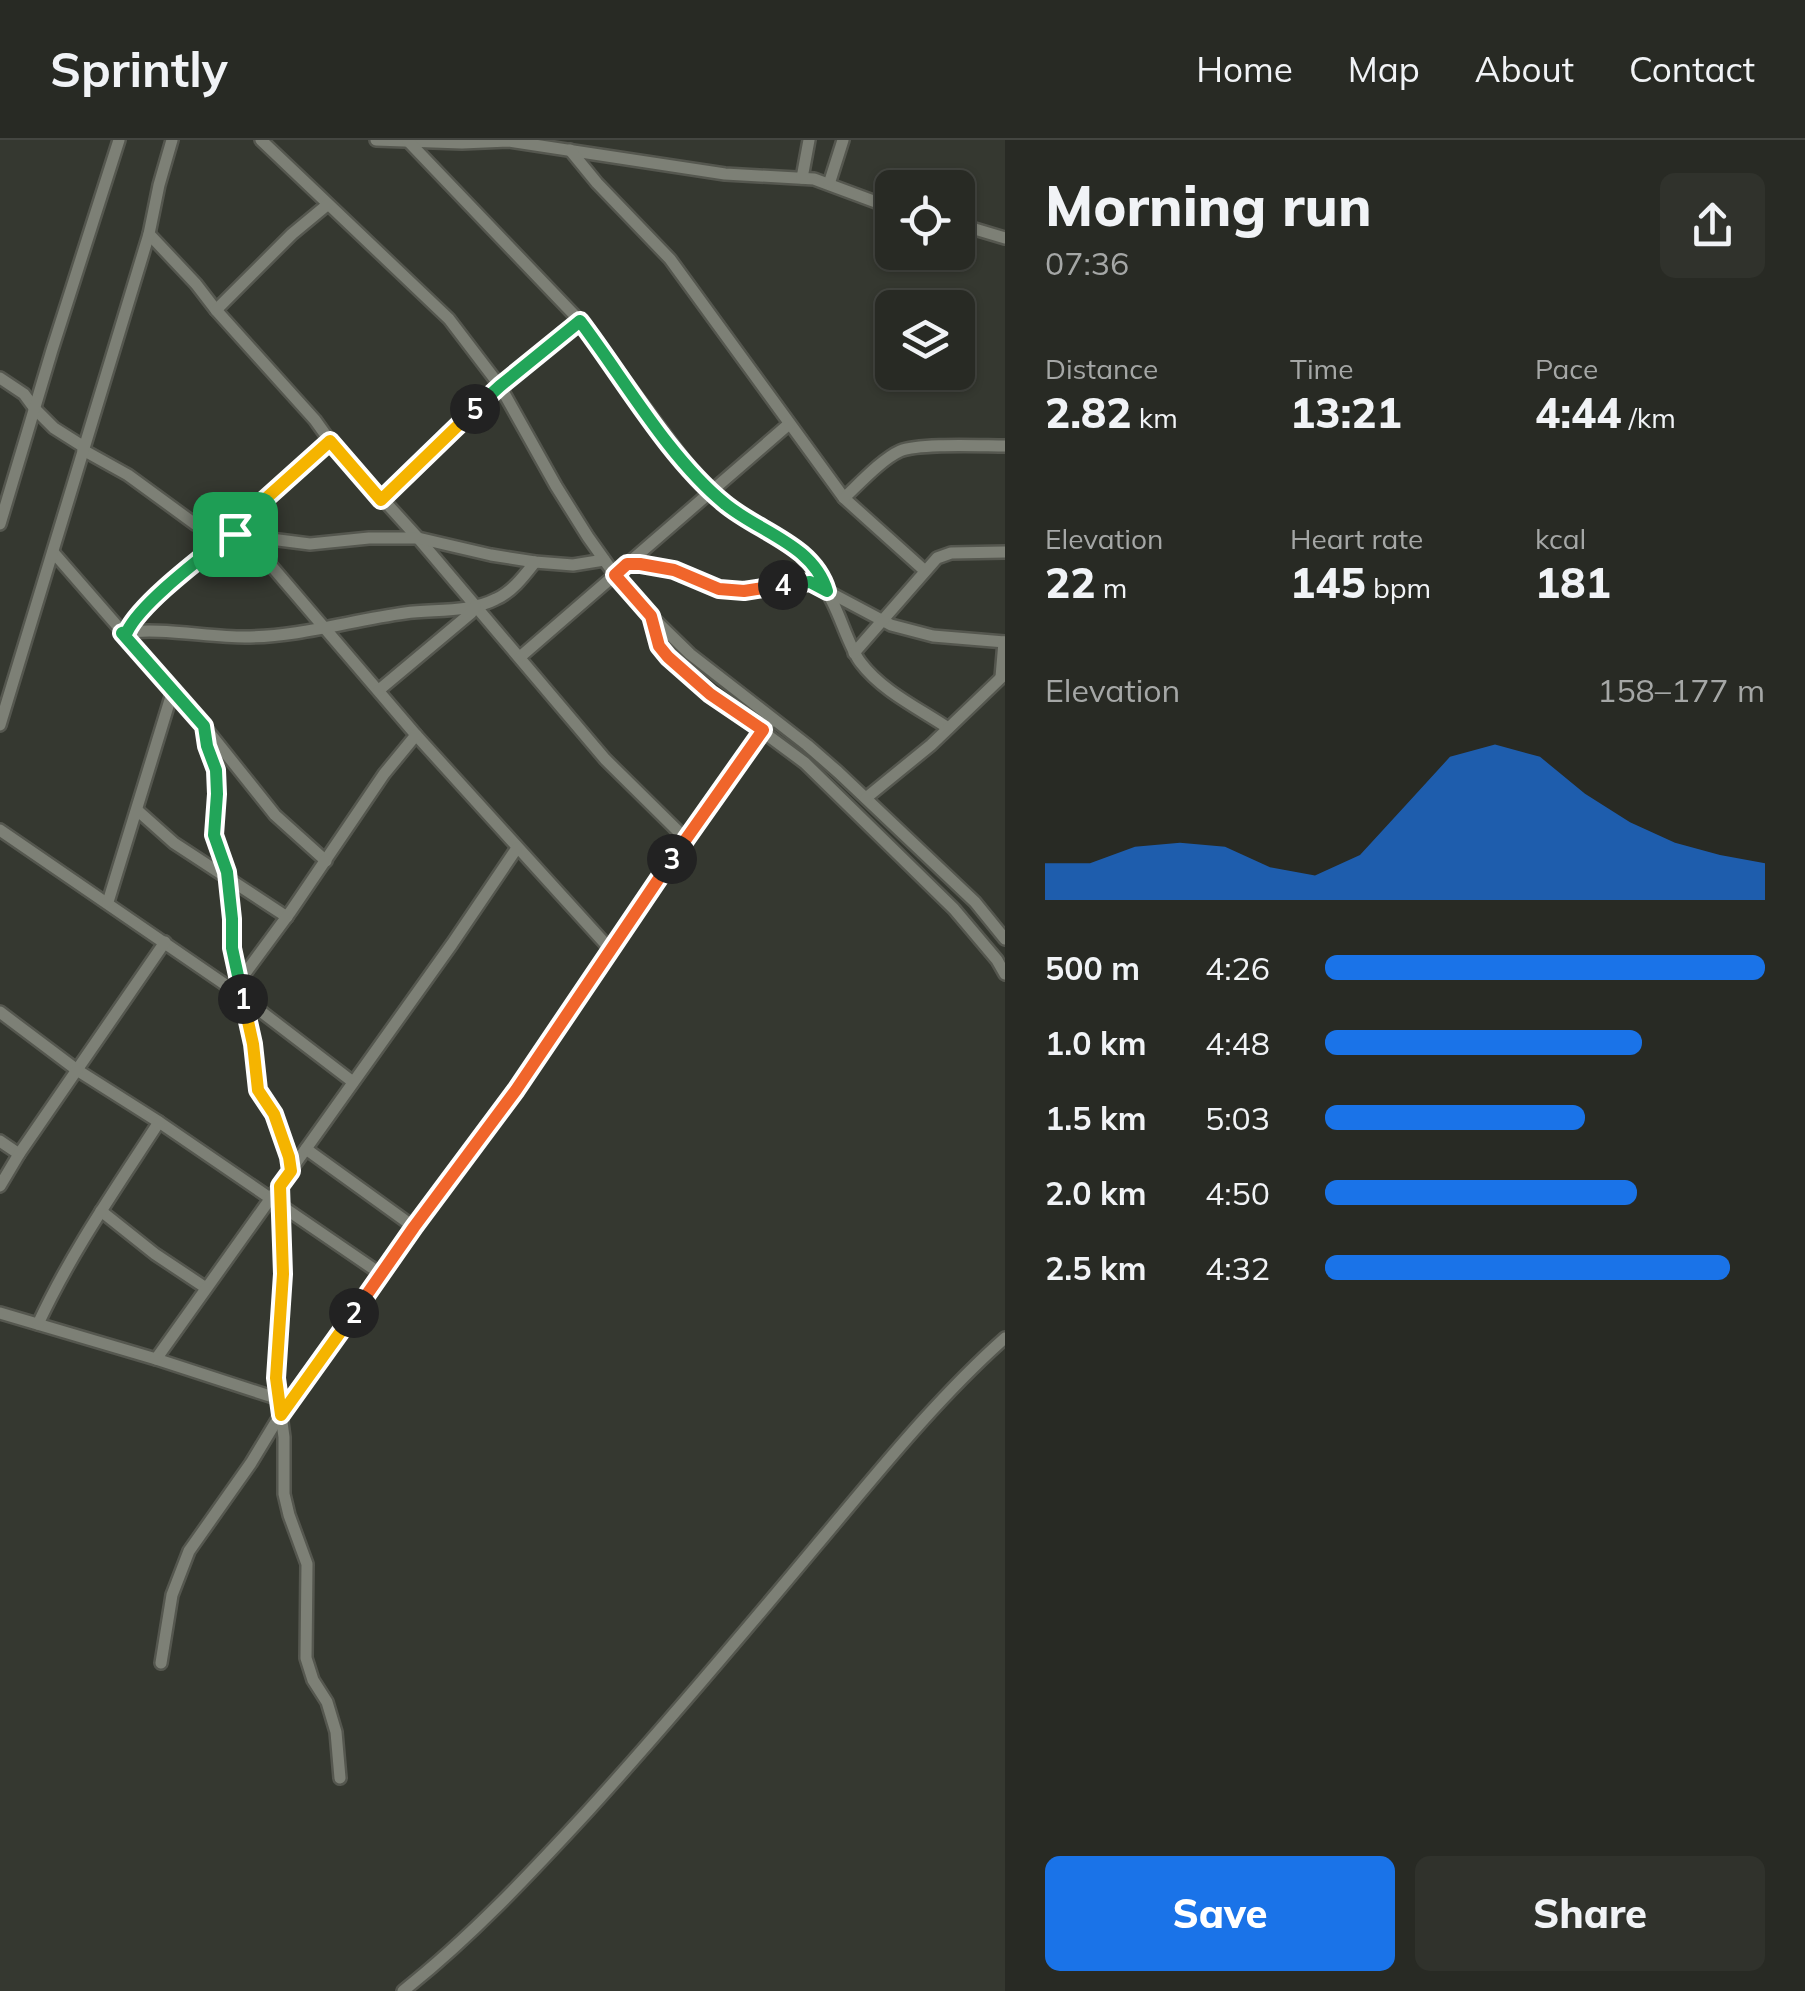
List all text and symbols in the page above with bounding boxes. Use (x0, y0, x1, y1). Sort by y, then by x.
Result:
text: Sprintly (50, 39, 228, 99)
text: Home (1196, 47, 1293, 91)
text: Map (1348, 47, 1420, 91)
text: About (1475, 47, 1574, 91)
text: Contact (1629, 47, 1755, 91)
map controls (875, 170, 975, 390)
button: locate (875, 170, 975, 270)
text: Morning run (1045, 171, 1372, 240)
button: share (1660, 173, 1765, 278)
text: 07:36 (1045, 243, 1129, 283)
button: layers (875, 290, 975, 390)
text: Distance (1045, 351, 1158, 386)
text: Time (1290, 351, 1353, 386)
text: Pace (1535, 351, 1598, 386)
pin: 5 (450, 384, 500, 434)
text: 2.82 (1045, 386, 1132, 439)
text: 13:21 (1290, 386, 1402, 439)
text: 4:44 (1535, 386, 1622, 439)
text: 5 (467, 391, 483, 426)
text: km (1132, 400, 1178, 435)
text: /km (1622, 400, 1676, 435)
pin (193, 492, 278, 577)
icon: arrive (208, 507, 263, 562)
text: Elevation (1045, 521, 1163, 556)
text: Heart rate (1290, 521, 1423, 556)
text: kcal (1535, 521, 1586, 556)
text: 22 (1045, 556, 1095, 609)
text: 145 (1290, 556, 1366, 609)
text: 181 (1535, 556, 1611, 609)
pin: 4 (758, 560, 808, 610)
text: 4 (775, 567, 791, 602)
text: m (1095, 570, 1127, 605)
text: bpm (1366, 570, 1431, 605)
text: Elevation (1045, 670, 1180, 710)
text: 158–177 m (1597, 670, 1765, 710)
pin: 3 (647, 834, 697, 884)
text: 3 (664, 841, 680, 876)
text: 500 m (1045, 948, 1140, 988)
text: 4:26 (1205, 948, 1270, 988)
pin: 1 (218, 974, 268, 1024)
text: 1 (235, 981, 251, 1016)
text: 1.0 km (1045, 1023, 1147, 1063)
text: 4:48 (1205, 1023, 1270, 1063)
text: 1.5 km (1045, 1098, 1147, 1138)
text: 5:03 (1205, 1098, 1270, 1138)
text: 2.0 km (1045, 1173, 1147, 1213)
text: 4:50 (1205, 1173, 1270, 1213)
text: 2.5 km (1045, 1248, 1147, 1288)
text: 4:32 (1205, 1248, 1270, 1288)
pin: 2 (329, 1288, 379, 1338)
text: 2 (346, 1295, 362, 1330)
button: Save (1045, 1856, 1395, 1971)
button: Share (1415, 1856, 1765, 1971)

